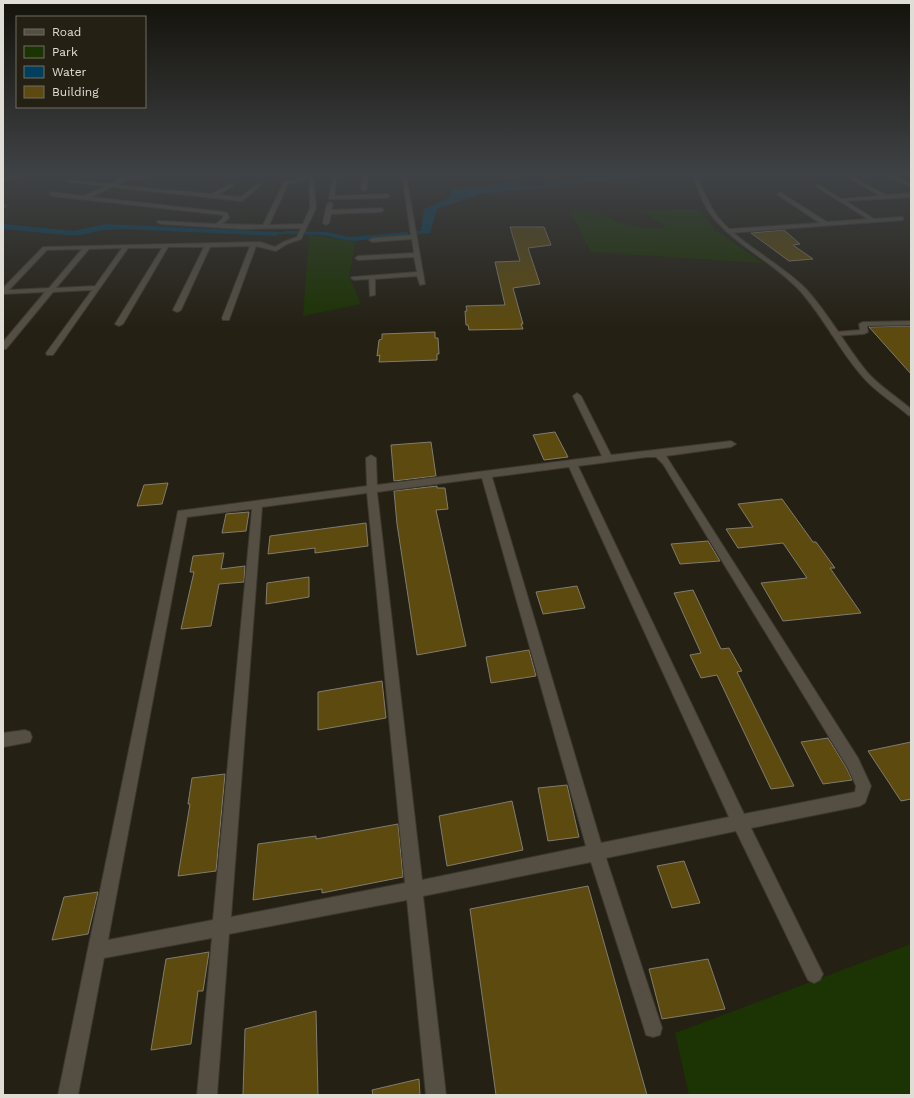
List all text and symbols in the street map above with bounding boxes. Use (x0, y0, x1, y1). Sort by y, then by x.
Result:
legend (16, 16, 146, 108)
text: Road (52, 25, 81, 39)
text: Park (52, 45, 78, 59)
text: Water (52, 65, 87, 79)
text: Building (52, 85, 99, 99)

